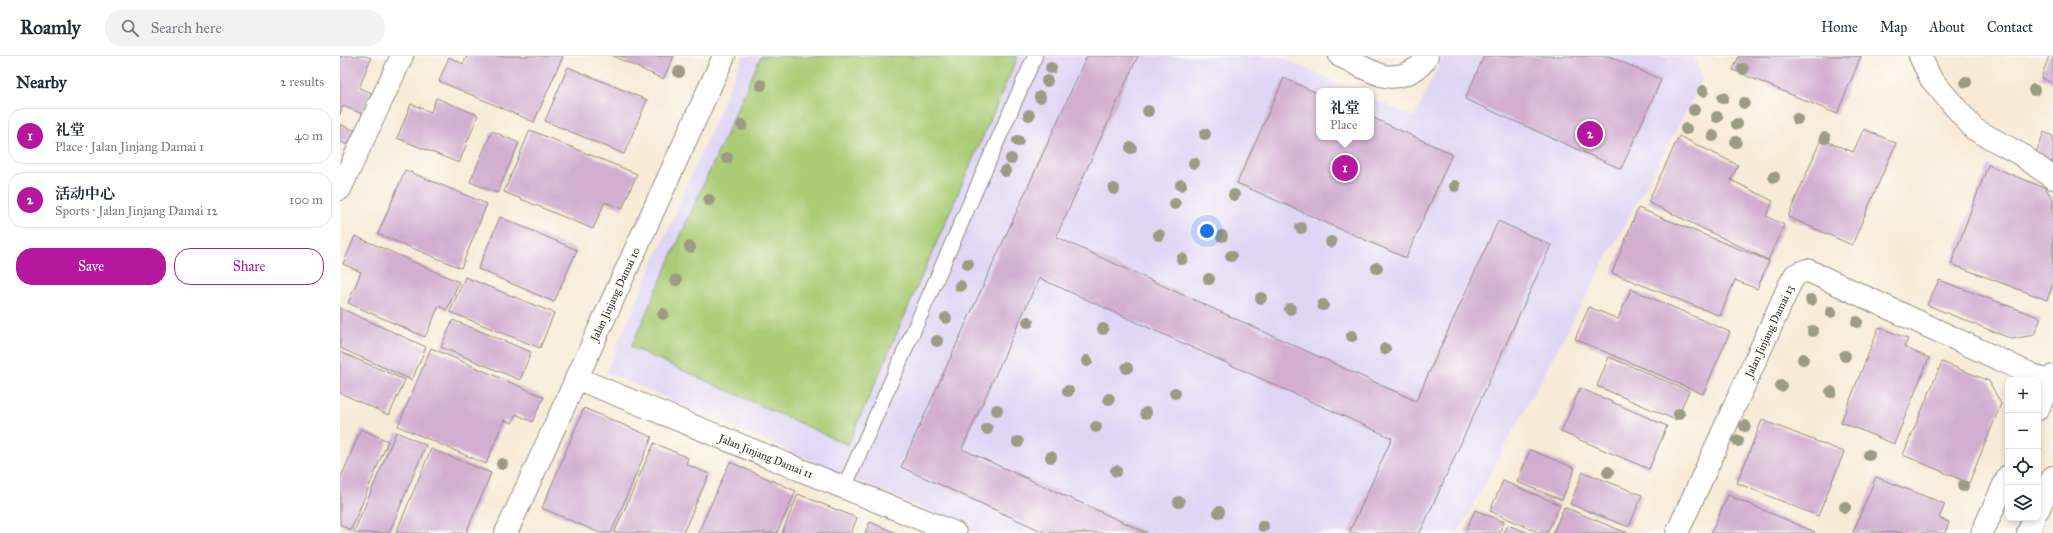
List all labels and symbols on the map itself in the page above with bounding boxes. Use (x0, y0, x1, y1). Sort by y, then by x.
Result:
pin: 2 (1577, 119, 1603, 149)
pin: 1 (1332, 153, 1358, 183)
your location (1197, 221, 1217, 241)
street label: Jalan Jinjang Damai 10 (588, 245, 644, 345)
street label: Jalan Jinjang Damai 13 (1742, 283, 1797, 381)
street label: Jalan Jinjang Damai 11 (716, 431, 815, 482)

